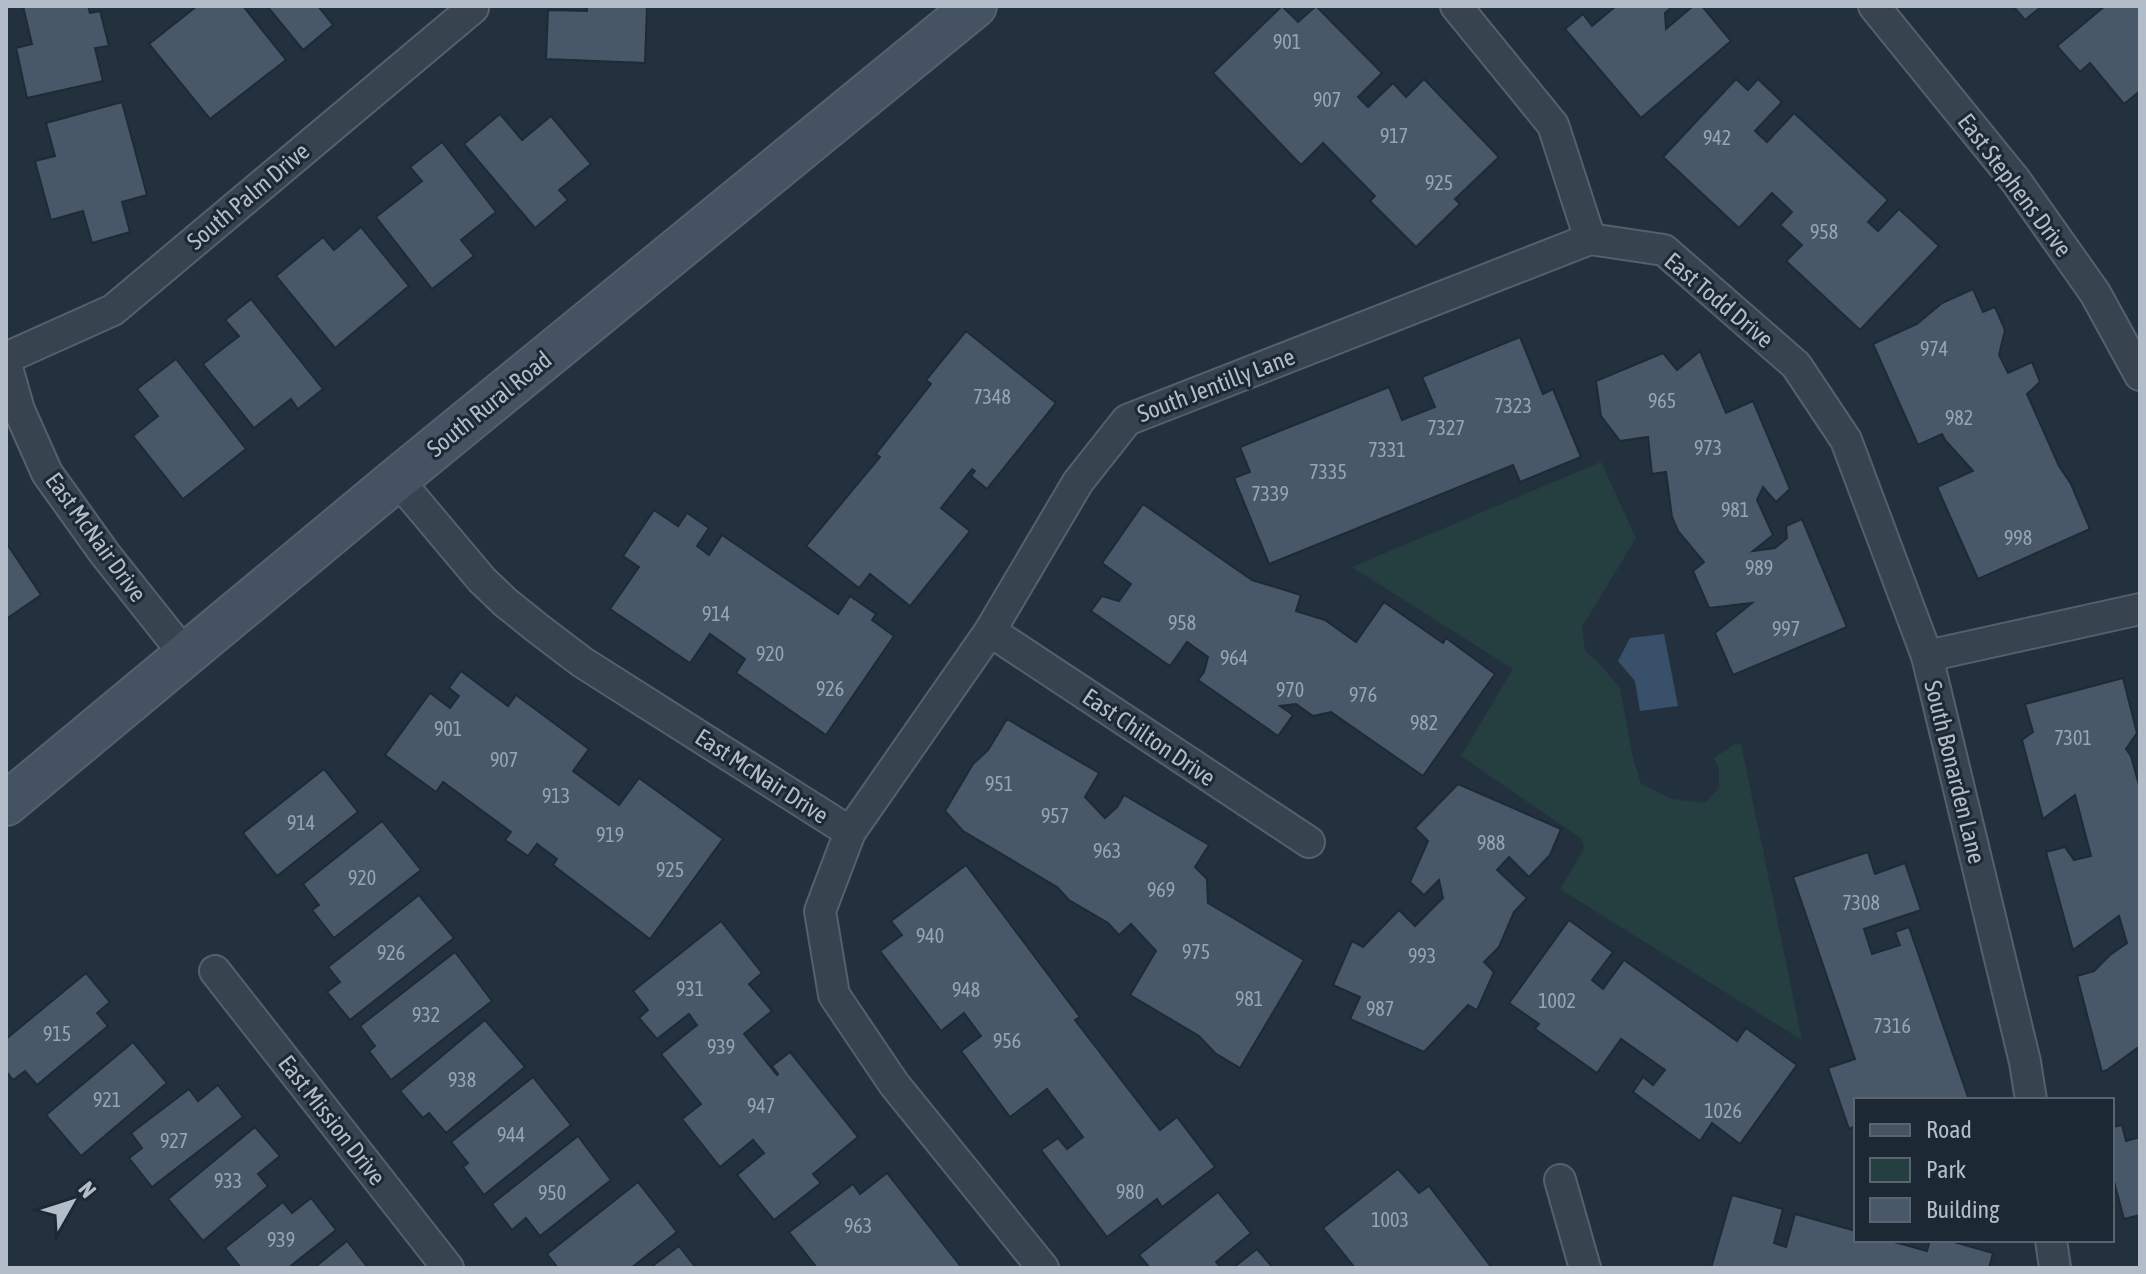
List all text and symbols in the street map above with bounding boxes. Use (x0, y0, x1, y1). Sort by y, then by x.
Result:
house number: 901 (1273, 30, 1301, 53)
house number: 907 (1313, 88, 1341, 111)
street label: East Stephens Drive (1953, 108, 2077, 262)
house number: 917 (1380, 124, 1408, 147)
house number: 942 (1703, 126, 1731, 149)
street label: South Palm Drive (182, 137, 314, 255)
house number: 925 (1425, 171, 1453, 194)
house number: 958 (1810, 220, 1838, 243)
street label: East Todd Drive (1659, 247, 1779, 353)
house number: 974 (1920, 337, 1948, 360)
street label: South Jentilly Lane (1134, 343, 1298, 427)
street label: South Rural Road (422, 346, 556, 462)
house number: 7348 (973, 385, 1011, 408)
house number: 965 (1648, 389, 1676, 412)
house number: 7323 (1494, 394, 1532, 417)
house number: 982 (1945, 406, 1973, 429)
house number: 7327 (1427, 416, 1465, 439)
house number: 973 (1694, 436, 1722, 459)
house number: 7331 (1368, 438, 1406, 461)
house number: 7335 (1309, 460, 1347, 483)
street label: East McNair Drive (40, 467, 152, 607)
house number: 7339 (1251, 482, 1289, 505)
house number: 981 (1721, 498, 1749, 521)
house number: 998 (2004, 526, 2032, 549)
house number: 989 (1745, 556, 1773, 579)
house number: 914 (702, 602, 730, 625)
house number: 958 (1168, 611, 1196, 634)
house number: 997 (1772, 617, 1800, 640)
house number: 920 (756, 642, 784, 665)
house number: 964 (1220, 646, 1248, 669)
house number: 926 (816, 677, 844, 700)
house number: 970 (1276, 678, 1304, 701)
street label: South Bonarden Lane (1919, 678, 1991, 866)
street label: East Chilton Drive (1078, 683, 1220, 791)
house number: 976 (1349, 683, 1377, 706)
house number: 982 (1410, 711, 1438, 734)
house number: 901 (434, 717, 462, 740)
street label: East McNair Drive (691, 723, 833, 829)
house number: 7301 (2054, 726, 2092, 749)
house number: 907 (490, 748, 518, 771)
house number: 951 (985, 772, 1013, 795)
house number: 913 (542, 784, 570, 807)
house number: 957 (1041, 804, 1069, 827)
house number: 914 (287, 811, 315, 834)
house number: 919 (596, 823, 624, 846)
house number: 988 (1477, 831, 1505, 854)
house number: 963 (1093, 839, 1121, 862)
house number: 925 (656, 858, 684, 881)
house number: 920 (348, 866, 376, 889)
house number: 969 (1147, 878, 1175, 901)
house number: 7308 (1842, 891, 1880, 914)
house number: 940 (916, 924, 944, 947)
house number: 975 (1182, 940, 1210, 963)
house number: 926 (377, 941, 405, 964)
house number: 993 (1408, 944, 1436, 967)
house number: 931 (676, 977, 704, 1000)
house number: 948 (952, 978, 980, 1001)
house number: 981 (1235, 987, 1263, 1010)
house number: 1002 (1538, 989, 1576, 1012)
house number: 987 (1366, 997, 1394, 1020)
house number: 932 (412, 1003, 440, 1026)
house number: 7316 (1873, 1014, 1911, 1037)
house number: 915 (43, 1022, 71, 1045)
house number: 956 (993, 1029, 1021, 1052)
house number: 939 (707, 1035, 735, 1058)
street label: East Mission Drive (273, 1050, 391, 1190)
house number: 938 (448, 1068, 476, 1091)
house number: 921 (93, 1088, 121, 1111)
house number: 947 (747, 1094, 775, 1117)
legend (1854, 1098, 2114, 1242)
house number: 1026 (1704, 1099, 1742, 1122)
text: Road (1926, 1116, 1972, 1143)
house number: 944 (497, 1123, 525, 1146)
house number: 927 (160, 1129, 188, 1152)
text: Park (1926, 1156, 1967, 1183)
north arrow (32, 1162, 112, 1242)
house number: 933 (214, 1169, 242, 1192)
text: N (73, 1176, 102, 1203)
house number: 980 (1116, 1180, 1144, 1203)
house number: 950 (538, 1181, 566, 1204)
text: Building (1926, 1196, 2000, 1223)
house number: 1003 (1371, 1208, 1409, 1231)
house number: 963 (844, 1214, 872, 1237)
house number: 939 (267, 1228, 295, 1251)

